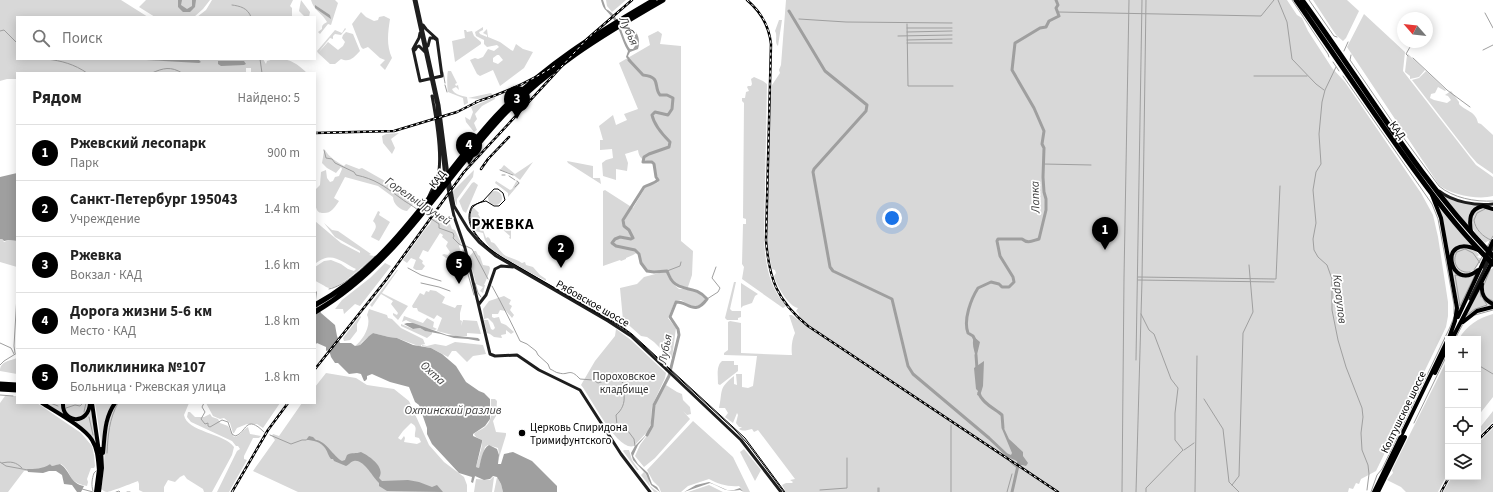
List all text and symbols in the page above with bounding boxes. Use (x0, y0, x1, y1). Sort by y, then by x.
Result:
north arrow (1397, 12, 1433, 48)
water label: Лубья (614, 13, 643, 49)
search box (16, 16, 316, 60)
icon: search (30, 27, 52, 49)
text: Поиск (62, 28, 103, 49)
text: Рядом (32, 86, 82, 110)
pin: 3 (504, 86, 530, 119)
text: Найдено: 5 (238, 89, 300, 107)
street label: КАД (1386, 118, 1409, 143)
pin: 4 (456, 132, 482, 165)
text: Ржевский лесопарк (70, 133, 206, 154)
text: 1 (42, 144, 48, 162)
text: 900 m (267, 144, 300, 162)
text: Парк (70, 154, 99, 172)
street label: КАД (425, 167, 449, 192)
water label: Горелый ручей (381, 173, 454, 230)
water label: Лапка (1026, 180, 1045, 214)
text: Санкт-Петербург 195043 (70, 189, 238, 210)
text: 2 (42, 200, 48, 218)
text: 1.4 km (264, 200, 300, 218)
your location (882, 208, 902, 228)
text: Учреждение (70, 210, 140, 228)
district label: РЖЕВКА (471, 214, 535, 235)
pin: 1 (1092, 217, 1118, 250)
pin: 2 (548, 235, 574, 268)
text: Ржевка (70, 245, 122, 266)
pin: 5 (446, 251, 472, 284)
text: 3 (42, 256, 48, 274)
text: 1.6 km (264, 256, 300, 274)
text: Вокзал · КАД (70, 266, 142, 284)
water label: Караулов (1328, 274, 1351, 325)
street label: Рябовское шоссе (553, 276, 633, 331)
text: Дорога жизни 5-6 км (70, 301, 212, 322)
text: 4 (42, 312, 48, 330)
text: 1.8 km (264, 312, 300, 330)
text: Место · КАД (70, 322, 136, 340)
water label: Лубья (654, 332, 677, 367)
map controls (1445, 336, 1481, 480)
button: + (1445, 336, 1481, 372)
text: Поликлиника №107 (70, 357, 206, 378)
water label: Охта (416, 357, 449, 390)
text: 5 (42, 368, 48, 386)
text: 1.8 km (264, 368, 300, 386)
street label: Колтушское шоссе (1377, 368, 1430, 456)
park label: Пороховское кладбище (593, 369, 656, 397)
button: − (1445, 372, 1481, 408)
text: Больница · Ржевская улица (70, 378, 226, 396)
water label: Охтинский разлив (405, 402, 502, 419)
button: locate (1445, 408, 1481, 444)
place label: Церковь Спиридона Тримифунтского (530, 420, 628, 448)
marker: Церковь Спиридона Тримифунтского (517, 428, 527, 438)
button: layers (1445, 444, 1481, 480)

